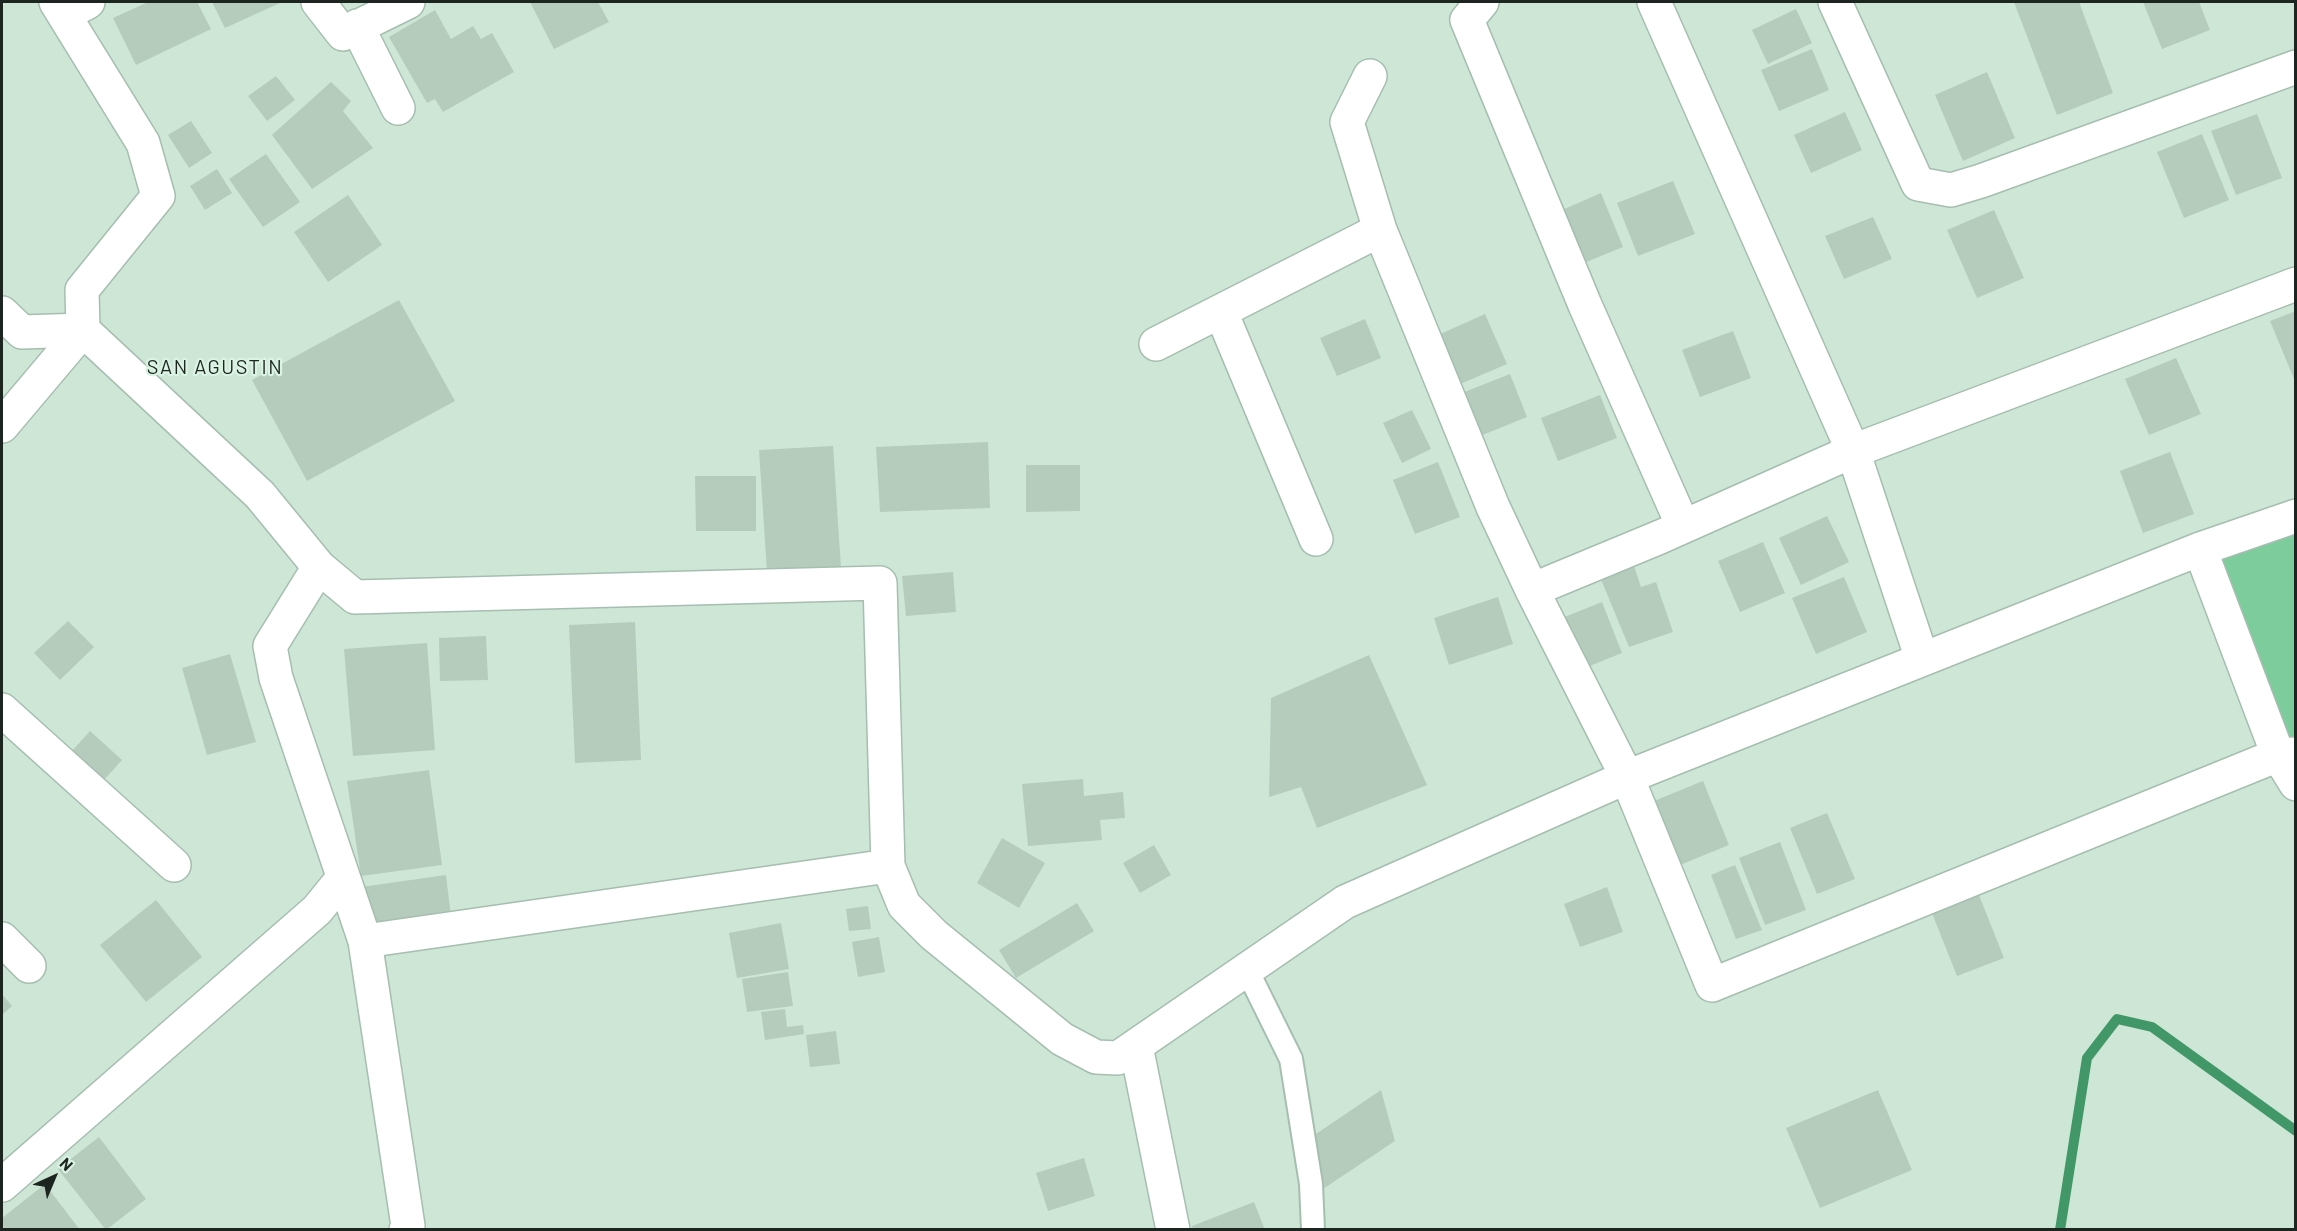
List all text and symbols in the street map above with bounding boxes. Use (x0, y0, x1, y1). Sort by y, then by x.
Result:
district label: SAN AGUSTIN (147, 355, 283, 379)
north arrow (24, 1147, 84, 1207)
text: N (56, 1153, 77, 1174)

